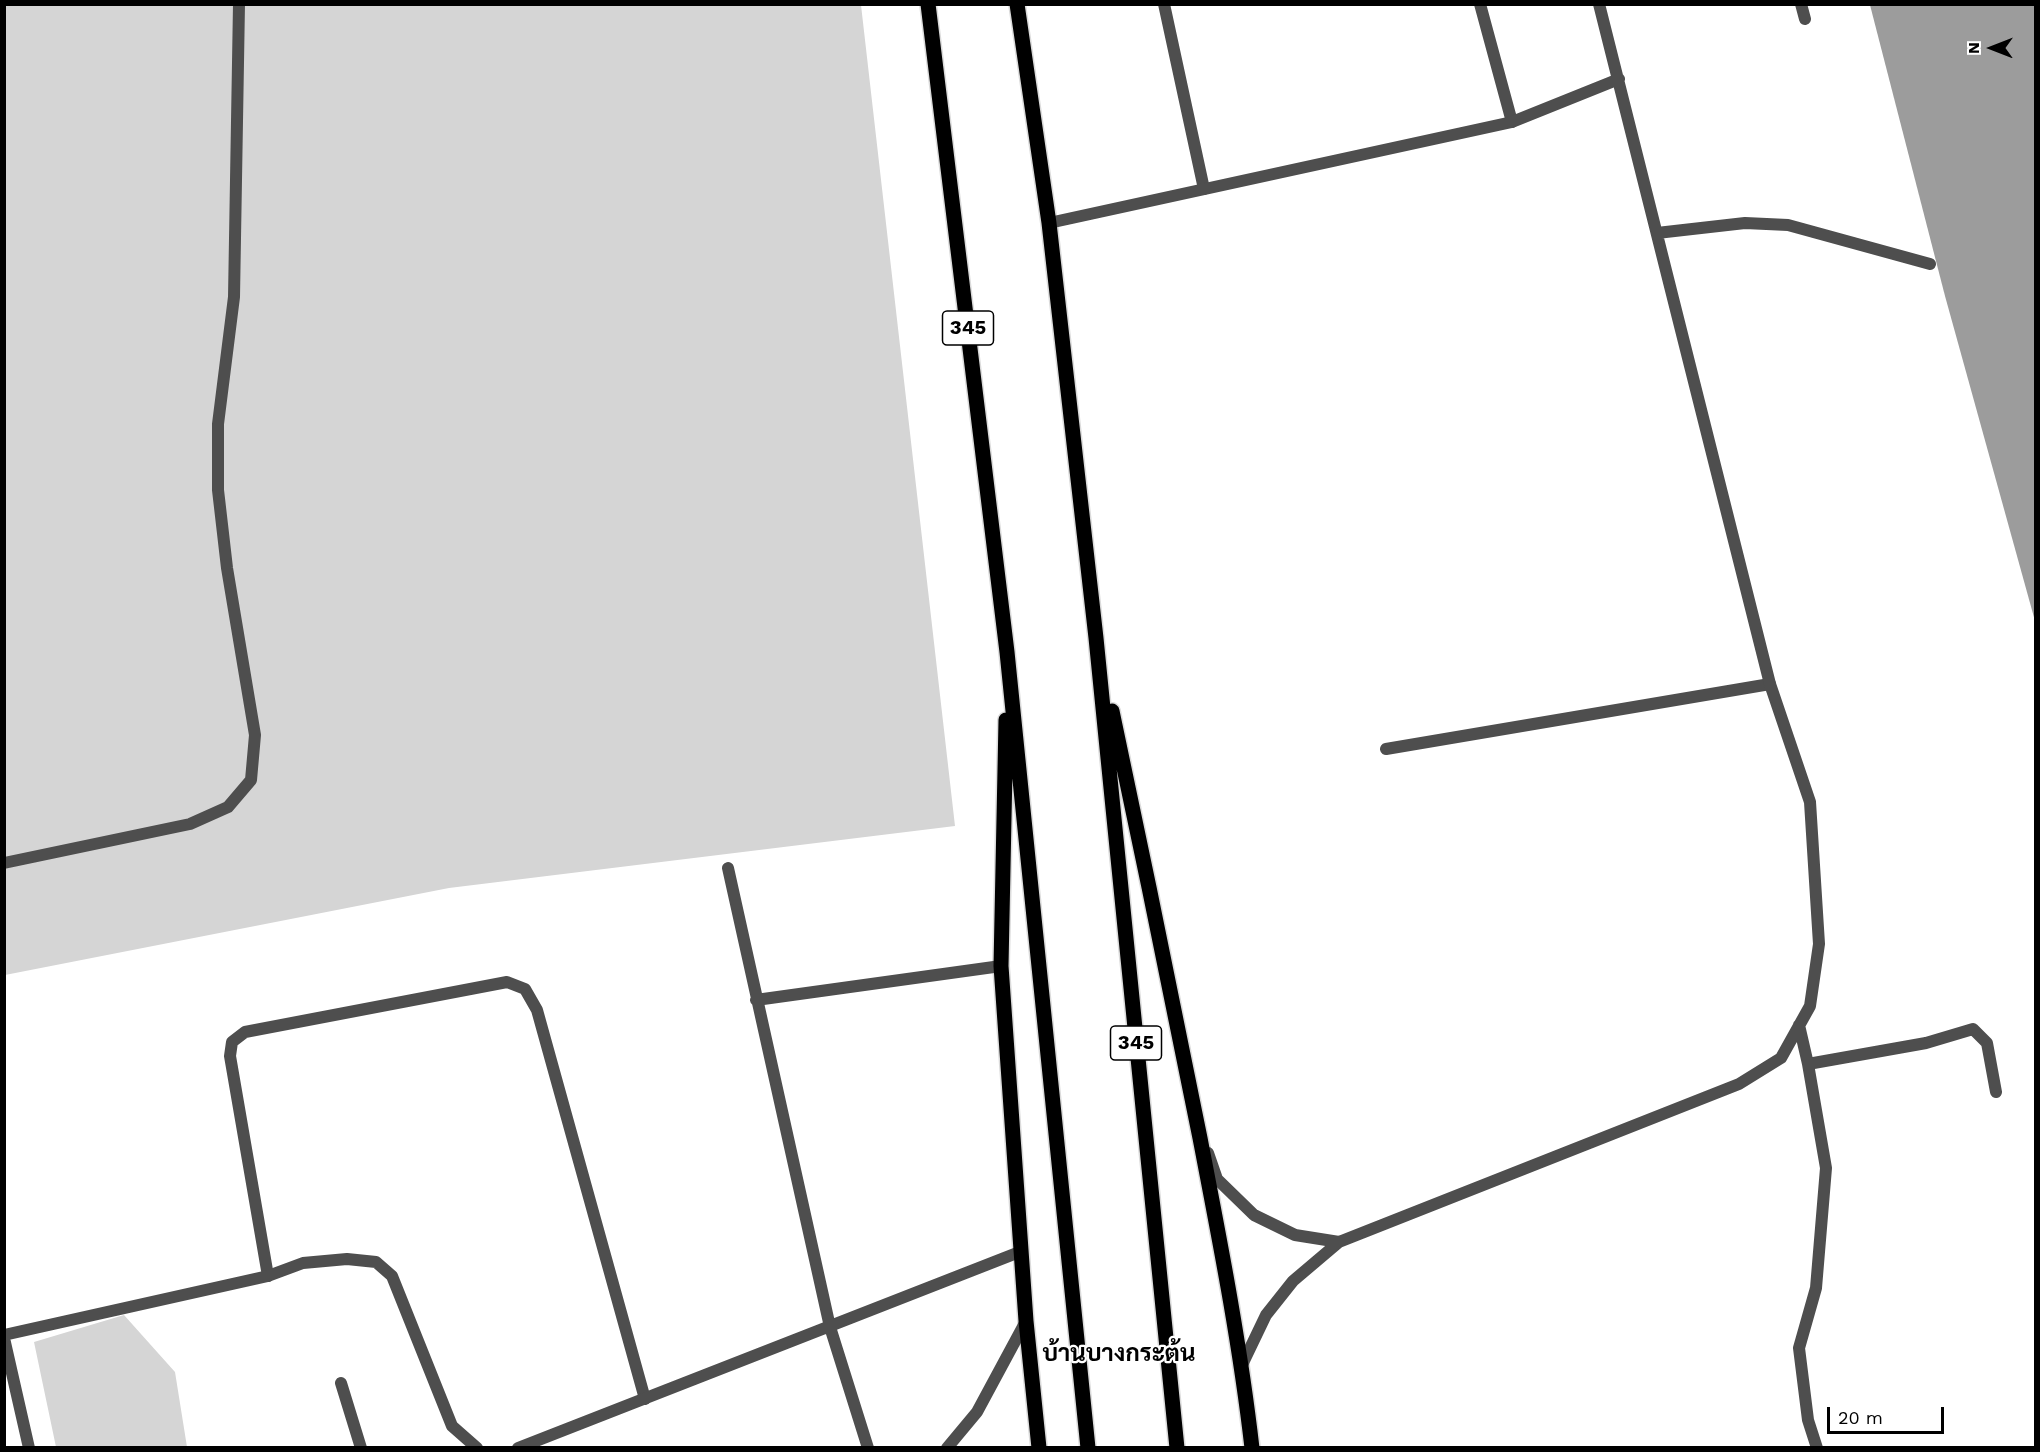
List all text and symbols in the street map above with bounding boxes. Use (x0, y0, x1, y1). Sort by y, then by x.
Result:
north arrow (1962, 18, 2022, 78)
text: N (1964, 42, 1983, 54)
road number: 345 (942, 311, 994, 345)
road number: 345 (1110, 1026, 1162, 1060)
district label: บ้านบางกระต้น (1043, 1340, 1195, 1368)
scale bar (1830, 1395, 1947, 1433)
text: 20 m (1838, 1407, 1883, 1428)

